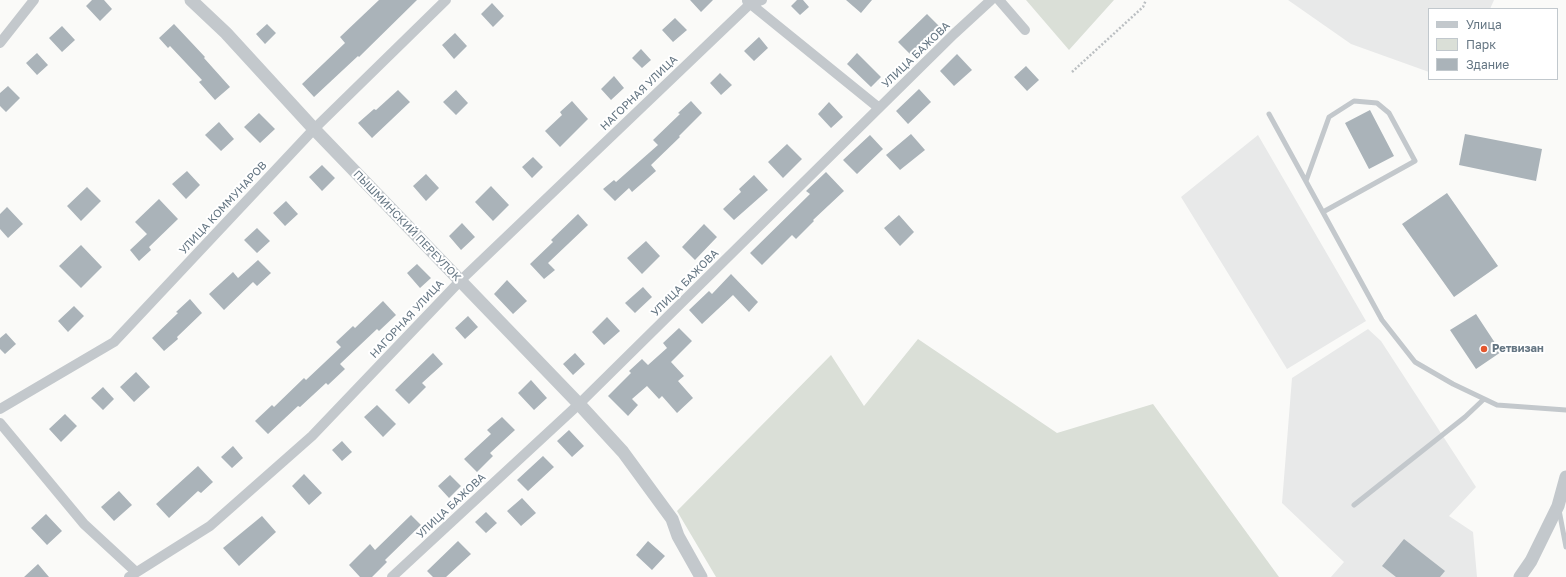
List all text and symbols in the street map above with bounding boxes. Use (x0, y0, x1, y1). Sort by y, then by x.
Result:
legend (1428, 8, 1558, 80)
text: Улица (1466, 17, 1502, 32)
street label: УЛИЦА БАЖОВА (879, 19, 953, 91)
text: Парк (1466, 37, 1496, 52)
street label: НАГОРНАЯ УЛИЦА (598, 53, 680, 133)
text: Здание (1466, 57, 1509, 72)
street label: УЛИЦА КОММУНАРОВ (177, 159, 269, 257)
street label: ПЫШМИНСКИЙ ПЕРЕУЛОК (351, 168, 463, 284)
street label: УЛИЦА БАЖОВА (649, 247, 721, 319)
street label: НАГОРНАЯ УЛИЦА (367, 277, 447, 361)
place label: Ретвизан (1492, 342, 1544, 356)
marker: Ретвизан (1479, 344, 1489, 354)
street label: УЛИЦА БАЖОВА (414, 471, 488, 541)

